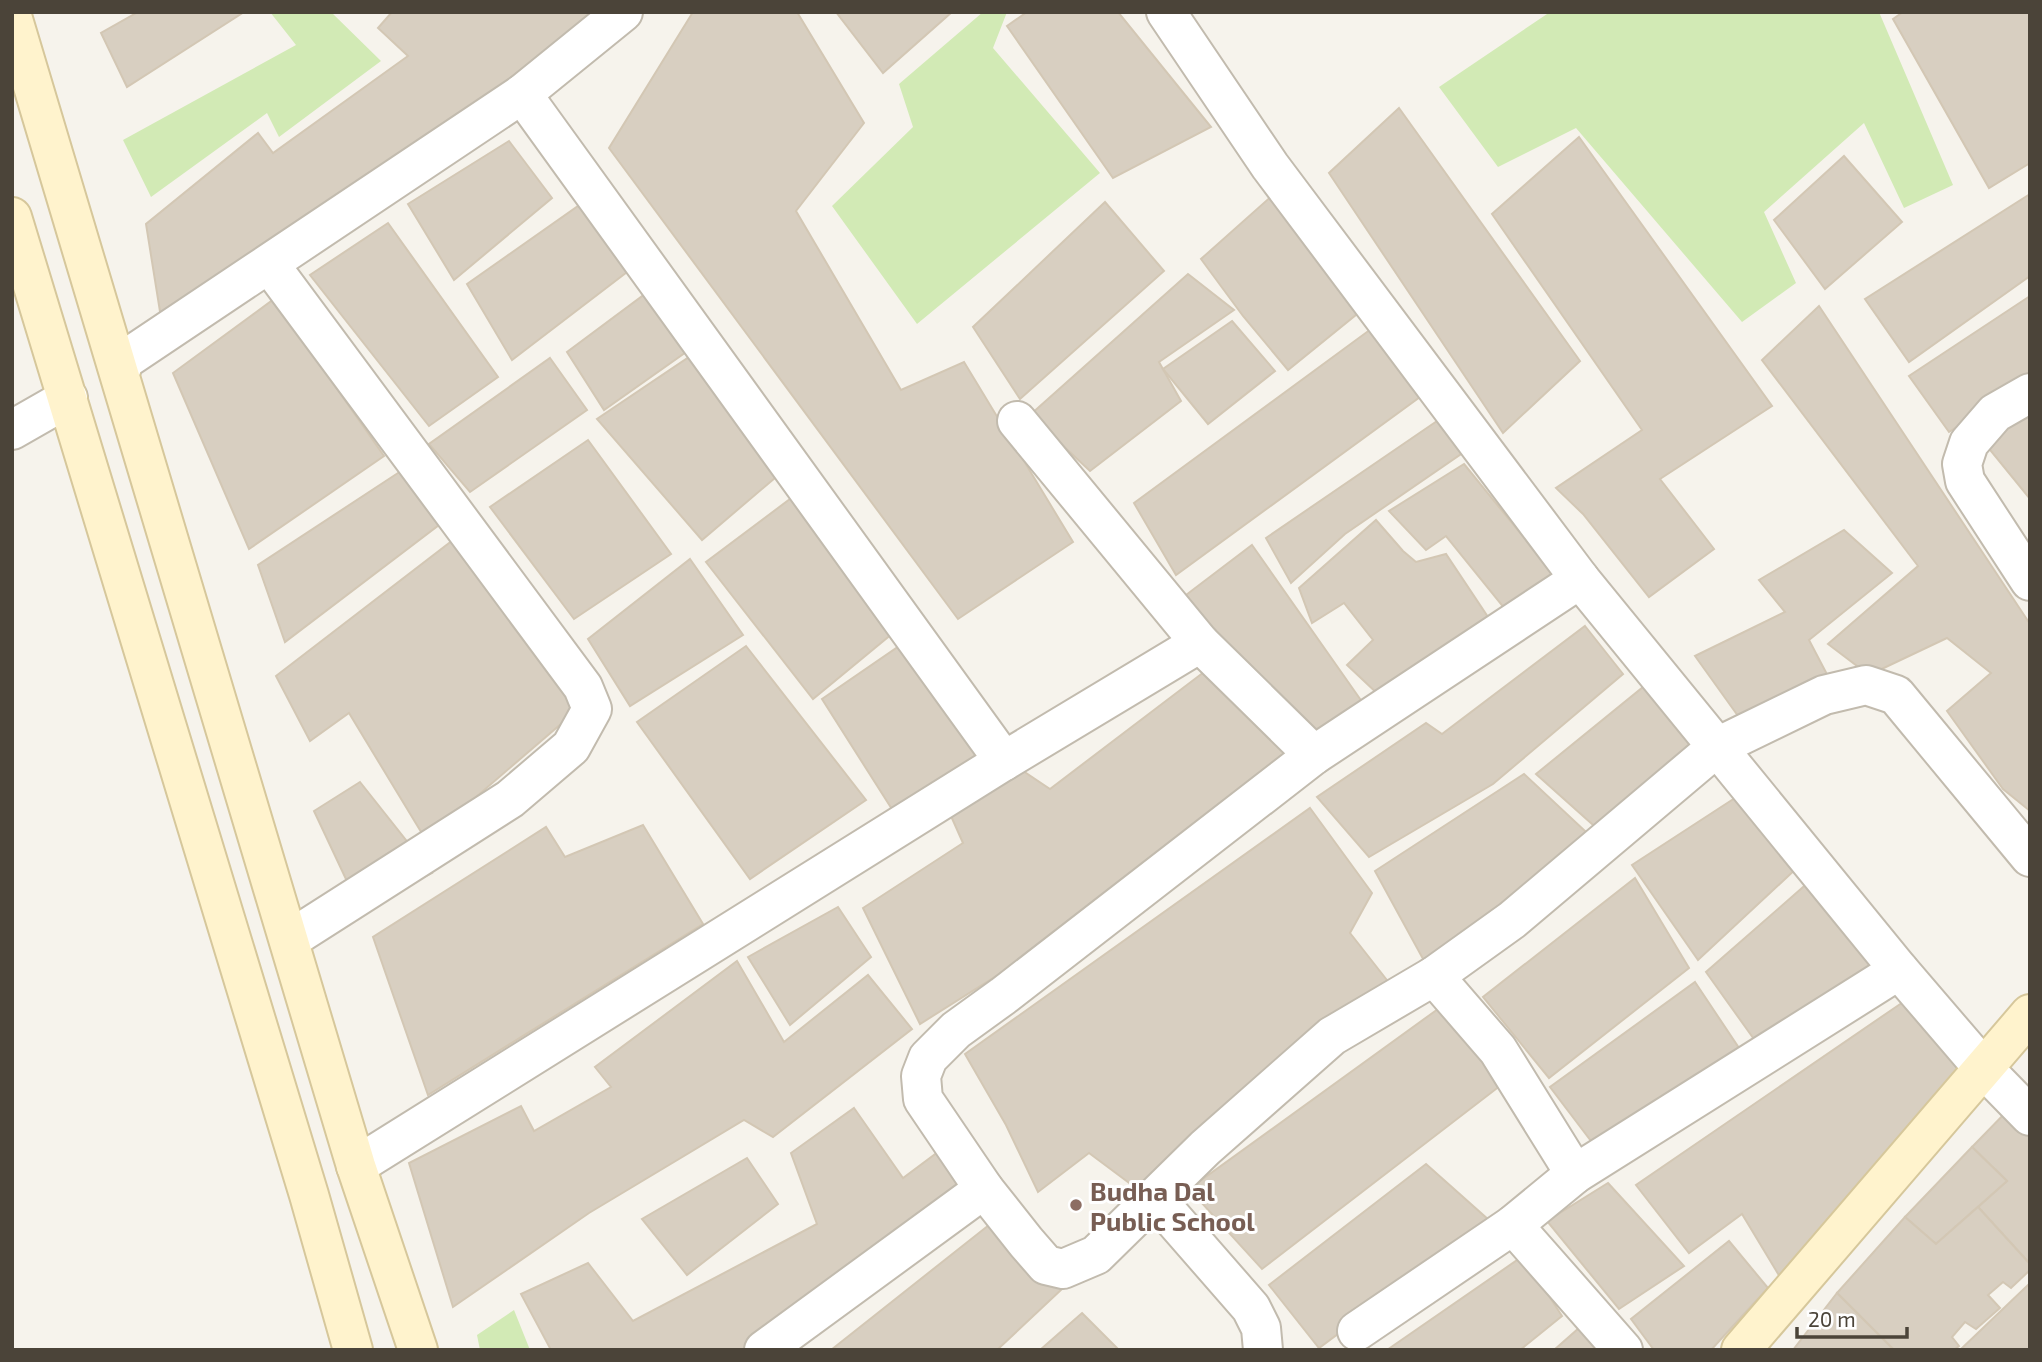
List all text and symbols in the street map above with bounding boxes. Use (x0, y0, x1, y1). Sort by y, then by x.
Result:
place label: Budha Dal Public School (1090, 1175, 1255, 1236)
marker: Budha Dal Public School (1068, 1197, 1084, 1213)
scale bar (1797, 1296, 1907, 1340)
text: 20 m (1808, 1306, 1856, 1331)

